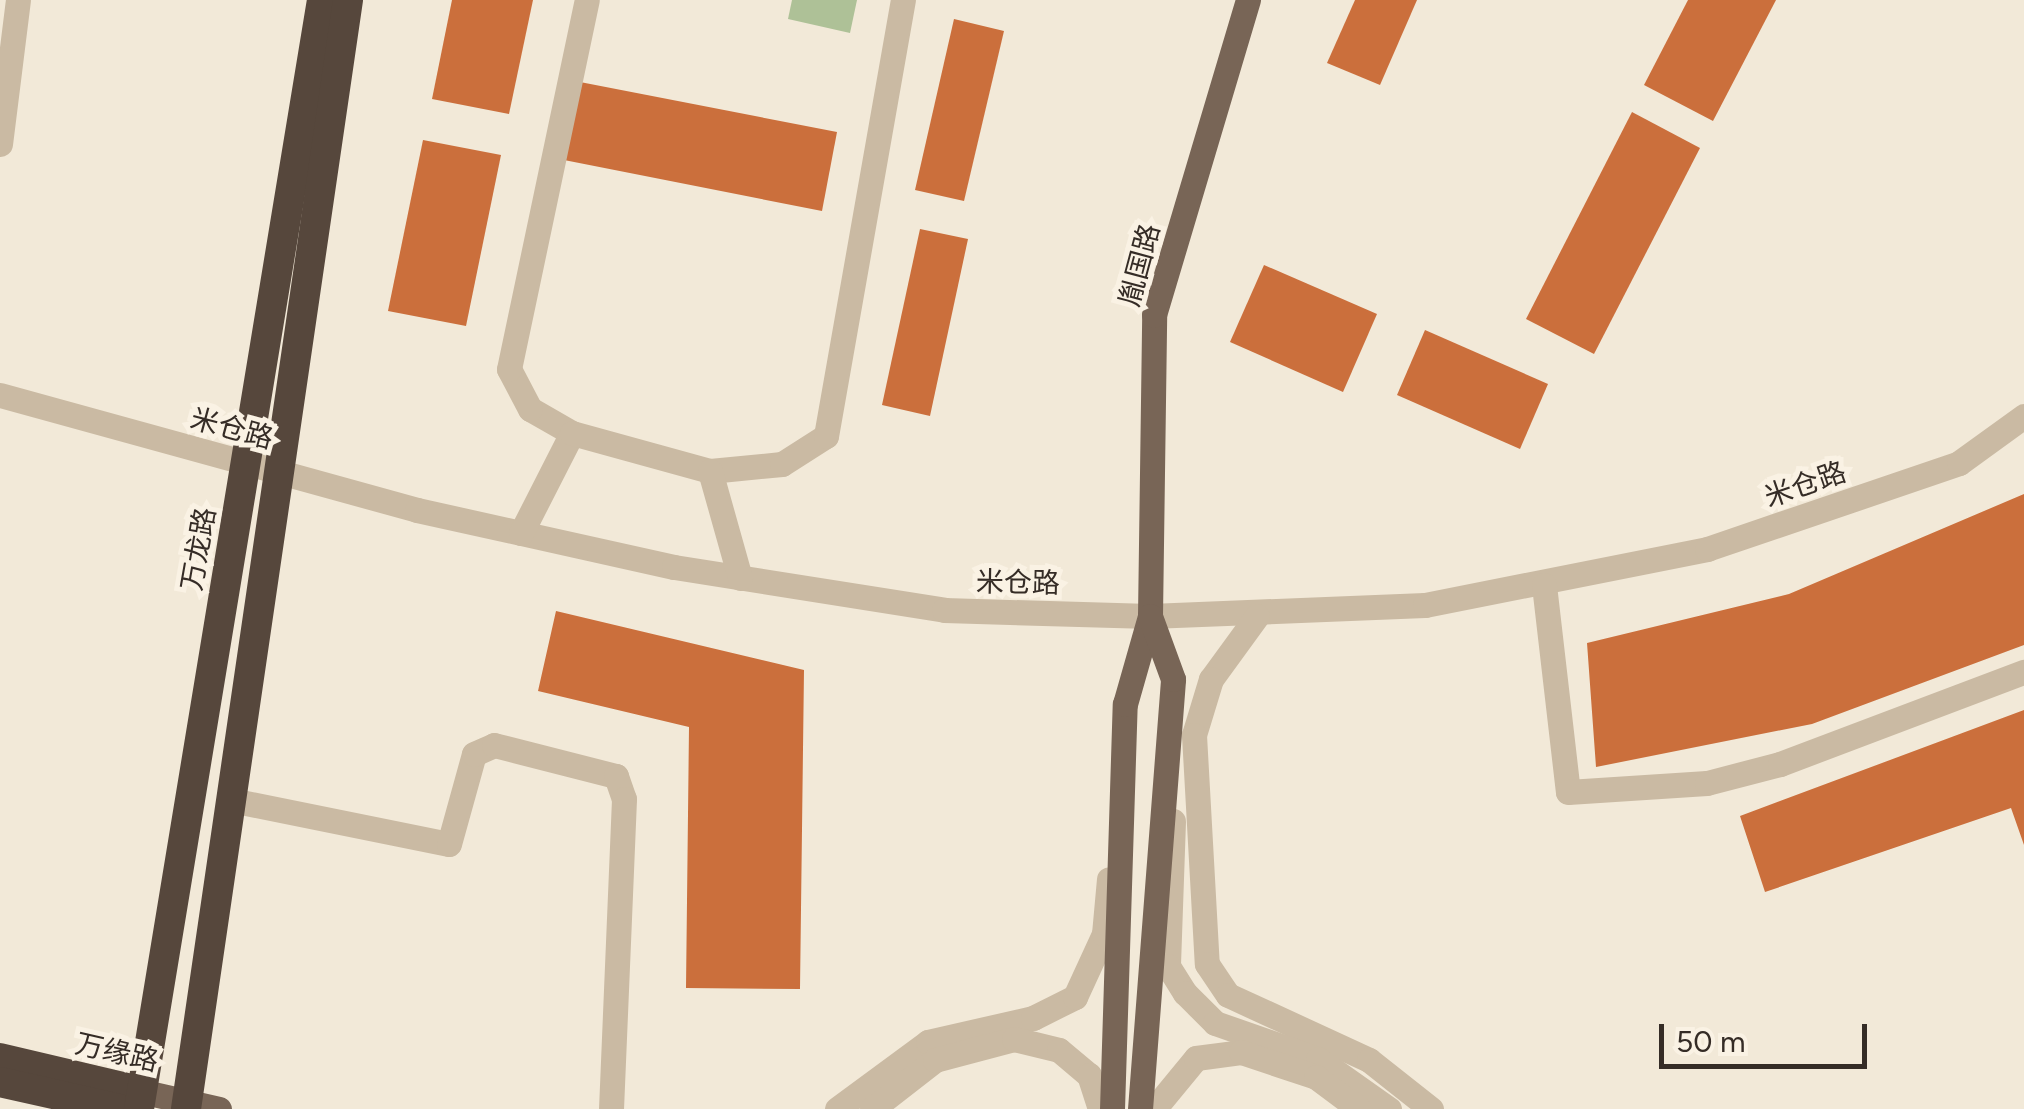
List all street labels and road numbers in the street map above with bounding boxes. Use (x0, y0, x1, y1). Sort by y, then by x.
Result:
street label: 胤国路 (1112, 220, 1166, 310)
street label: 米仓路 (187, 401, 277, 455)
street label: 米仓路 (1760, 454, 1850, 514)
street label: 万龙路 (174, 505, 222, 593)
street label: 米仓路 (976, 564, 1060, 600)
street label: 万缘路 (72, 1026, 162, 1078)

